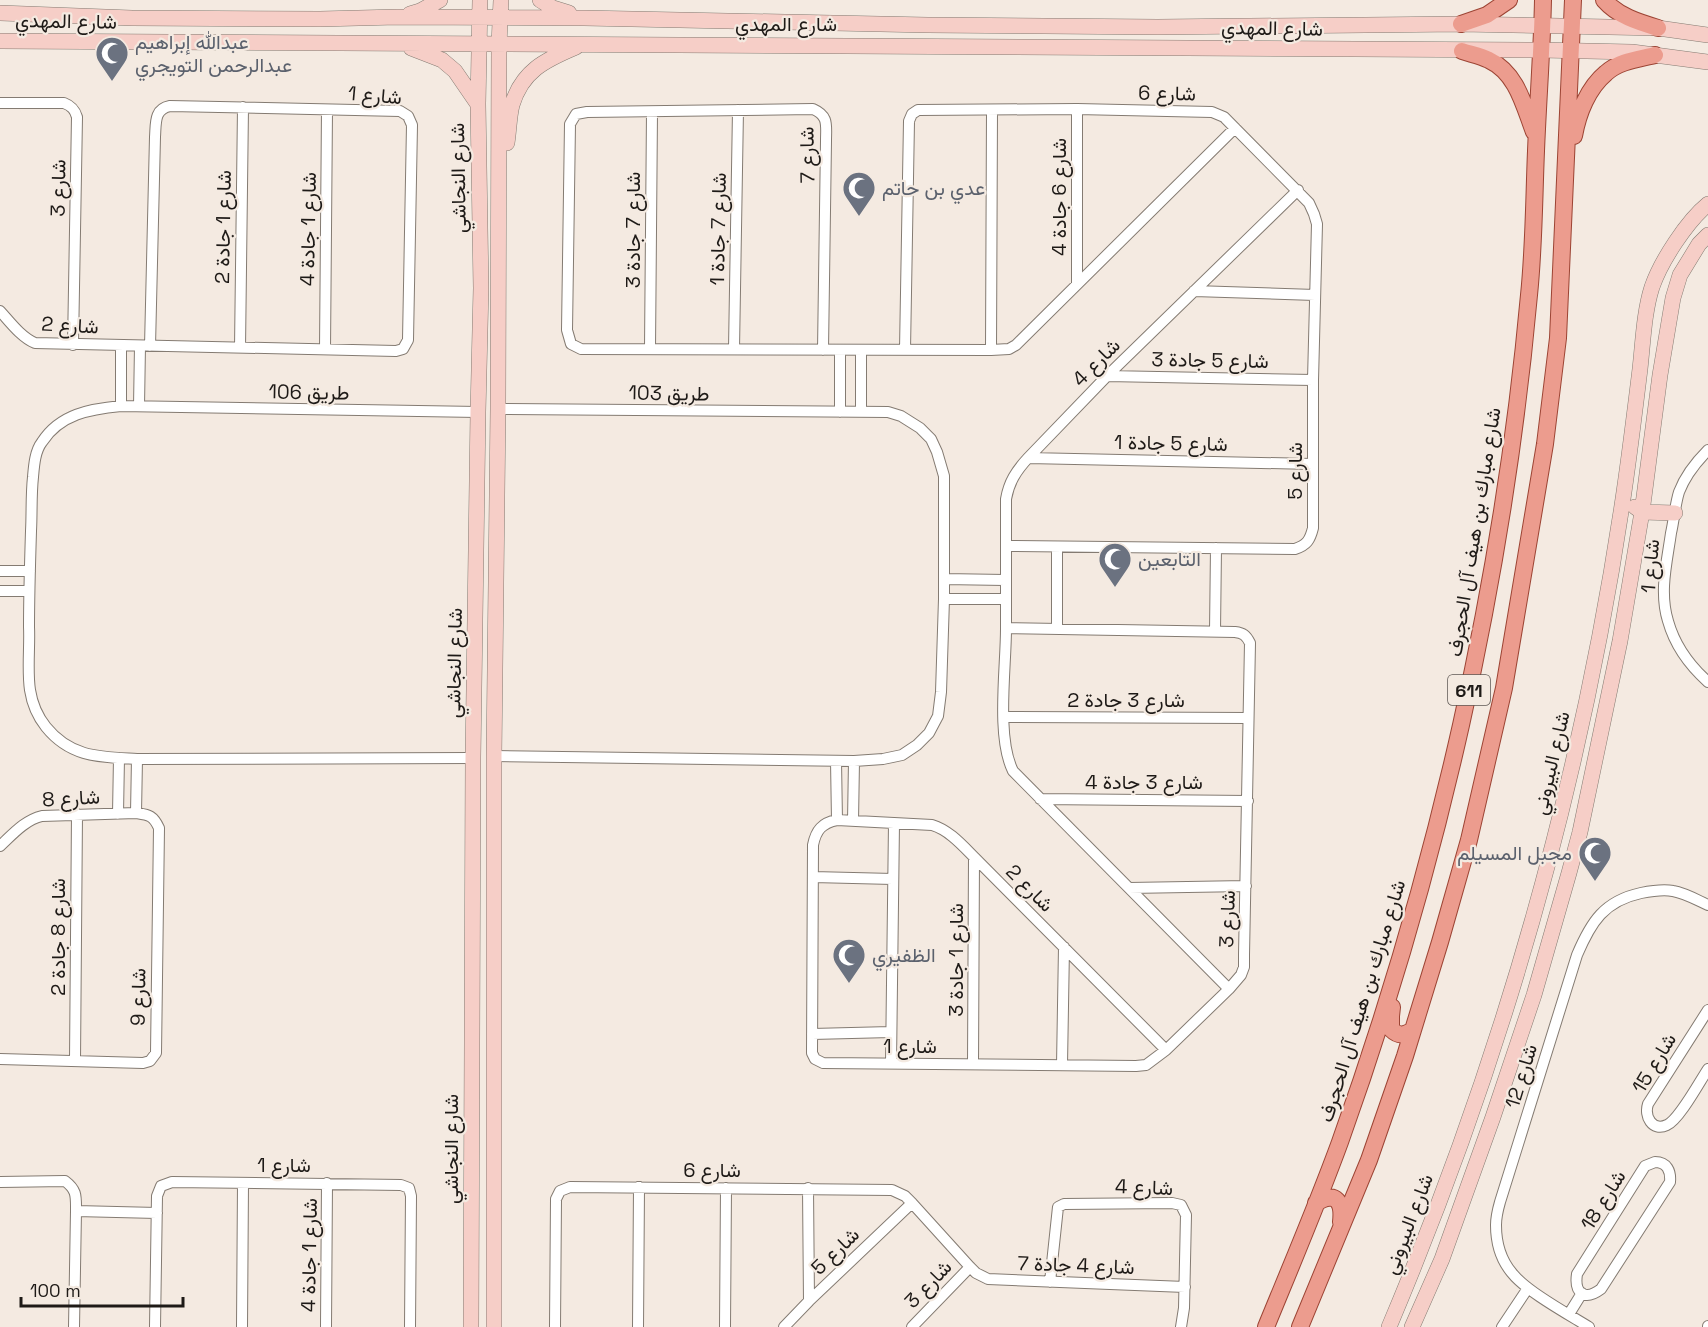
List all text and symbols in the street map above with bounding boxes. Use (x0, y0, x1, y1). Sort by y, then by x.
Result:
street label: شارع المهدي (15, 7, 117, 39)
street label: شارع المهدي (735, 11, 837, 41)
street label: شارع المهدي (1221, 14, 1323, 46)
place label: عبدالله إبراهيم عبدالرحمن التويجري (135, 29, 292, 82)
mosque icon: عبدالله إبراهيم عبدالرحمن التويجري (94, 35, 130, 82)
street label: شارع 6 (1138, 79, 1196, 108)
street label: شارع 1 (347, 80, 403, 111)
street label: شارع النجاشي (444, 123, 476, 233)
street label: شارع 7 (794, 126, 821, 184)
street label: شارع 6 جادة 4 (1046, 138, 1073, 256)
street label: شارع 3 (45, 159, 72, 217)
street label: شارع 1 جادة 2 (209, 170, 238, 284)
mosque icon: عدي بن حاتم (841, 170, 877, 217)
street label: شارع 1 جادة 4 (294, 172, 323, 286)
street label: شارع 7 جادة 3 (620, 172, 647, 288)
street label: شارع 7 جادة 1 (704, 172, 733, 286)
place label: عدي بن حاتم (882, 175, 985, 205)
street label: شارع 2 (41, 311, 99, 340)
street label: شارع 4 (1066, 332, 1126, 392)
street label: شارع 5 جادة 3 (1151, 346, 1269, 375)
street label: طريق 106 (268, 378, 350, 406)
street label: طريق 103 (628, 379, 710, 407)
street label: شارع مبارك بن هيف آل الحجرف (1441, 405, 1508, 659)
street label: شارع 5 جادة 1 (1114, 429, 1228, 458)
street label: شارع 5 (1282, 442, 1309, 500)
street label: شارع 1 (1635, 538, 1666, 594)
mosque icon: التابعين (1097, 541, 1133, 588)
place label: التابعين (1138, 546, 1201, 572)
street label: شارع النجاشي (440, 608, 472, 718)
road number: 611 (1448, 675, 1490, 705)
street label: شارع 3 جادة 2 (1067, 687, 1185, 714)
street label: شارع البيروني (1526, 709, 1579, 818)
street label: شارع 3 جادة 4 (1085, 769, 1203, 796)
street label: شارع 8 (41, 784, 101, 813)
mosque icon: مجبل المسيلم (1577, 835, 1613, 882)
place label: مجبل المسيلم (1457, 840, 1572, 866)
street label: شارع 2 (1000, 859, 1059, 918)
street label: شارع مبارك بن هيف آل الحجرف (1313, 877, 1412, 1126)
street label: شارع 8 جادة 2 (45, 878, 72, 996)
street label: شارع 3 (1213, 890, 1242, 948)
street label: شارع 1 جادة 3 (943, 903, 970, 1017)
mosque icon: الظفيري (831, 937, 867, 984)
place label: الظفيري (872, 942, 936, 972)
street label: شارع 9 (124, 968, 153, 1026)
street label: شارع 15 (1626, 1028, 1683, 1098)
street label: شارع 1 (883, 1033, 937, 1060)
street label: شارع 12 (1499, 1041, 1544, 1112)
street label: شارع النجاشي (438, 1094, 468, 1204)
street label: شارع 1 (257, 1152, 311, 1179)
street label: شارع 6 (683, 1157, 741, 1184)
street label: شارع 18 (1574, 1165, 1632, 1235)
street label: شارع البيروني (1377, 1170, 1443, 1279)
street label: شارع 4 (1115, 1173, 1173, 1202)
street label: شارع 1 جادة 4 (295, 1198, 324, 1312)
street label: شارع 5 (805, 1222, 865, 1281)
street label: شارع 4 جادة 7 (1017, 1250, 1135, 1281)
street label: شارع 3 (899, 1254, 958, 1314)
scale bar (21, 1270, 183, 1308)
text: 100 m (30, 1279, 81, 1302)

